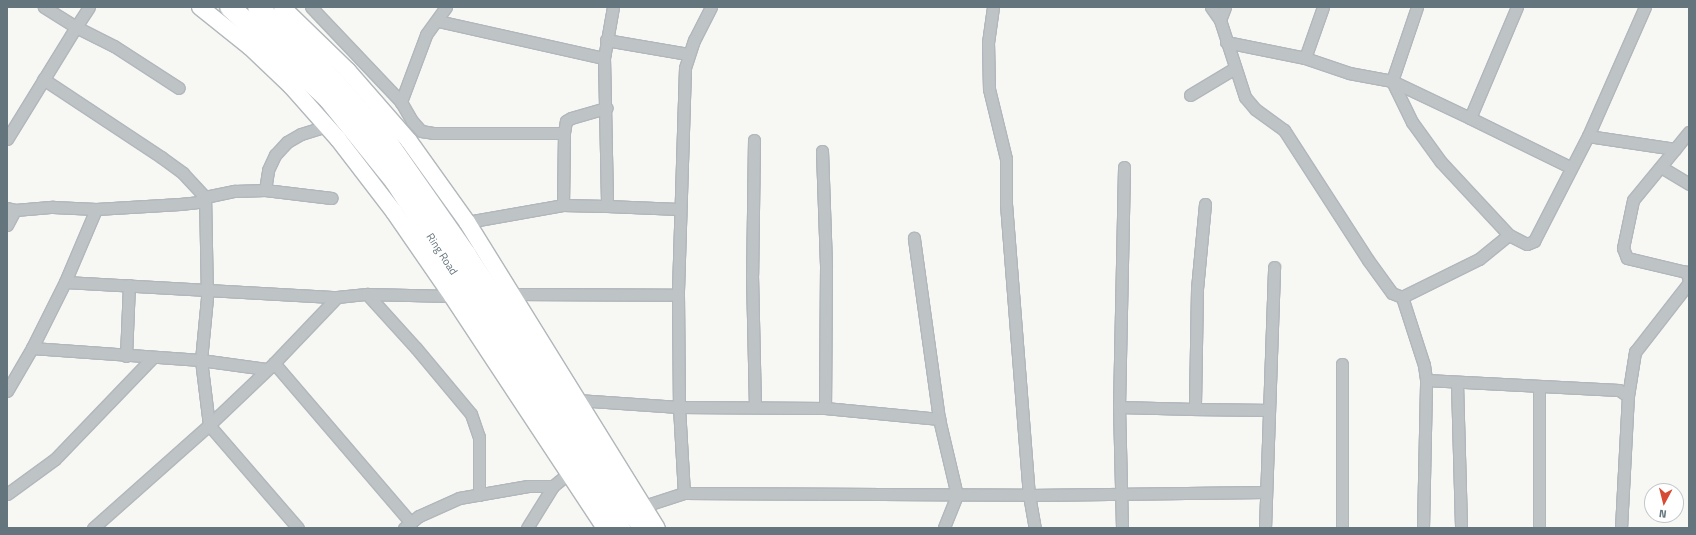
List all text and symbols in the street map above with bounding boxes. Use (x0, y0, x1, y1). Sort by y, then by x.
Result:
street label: Ring Road (424, 231, 460, 277)
north arrow (1644, 483, 1684, 523)
text: N (1658, 506, 1667, 522)

